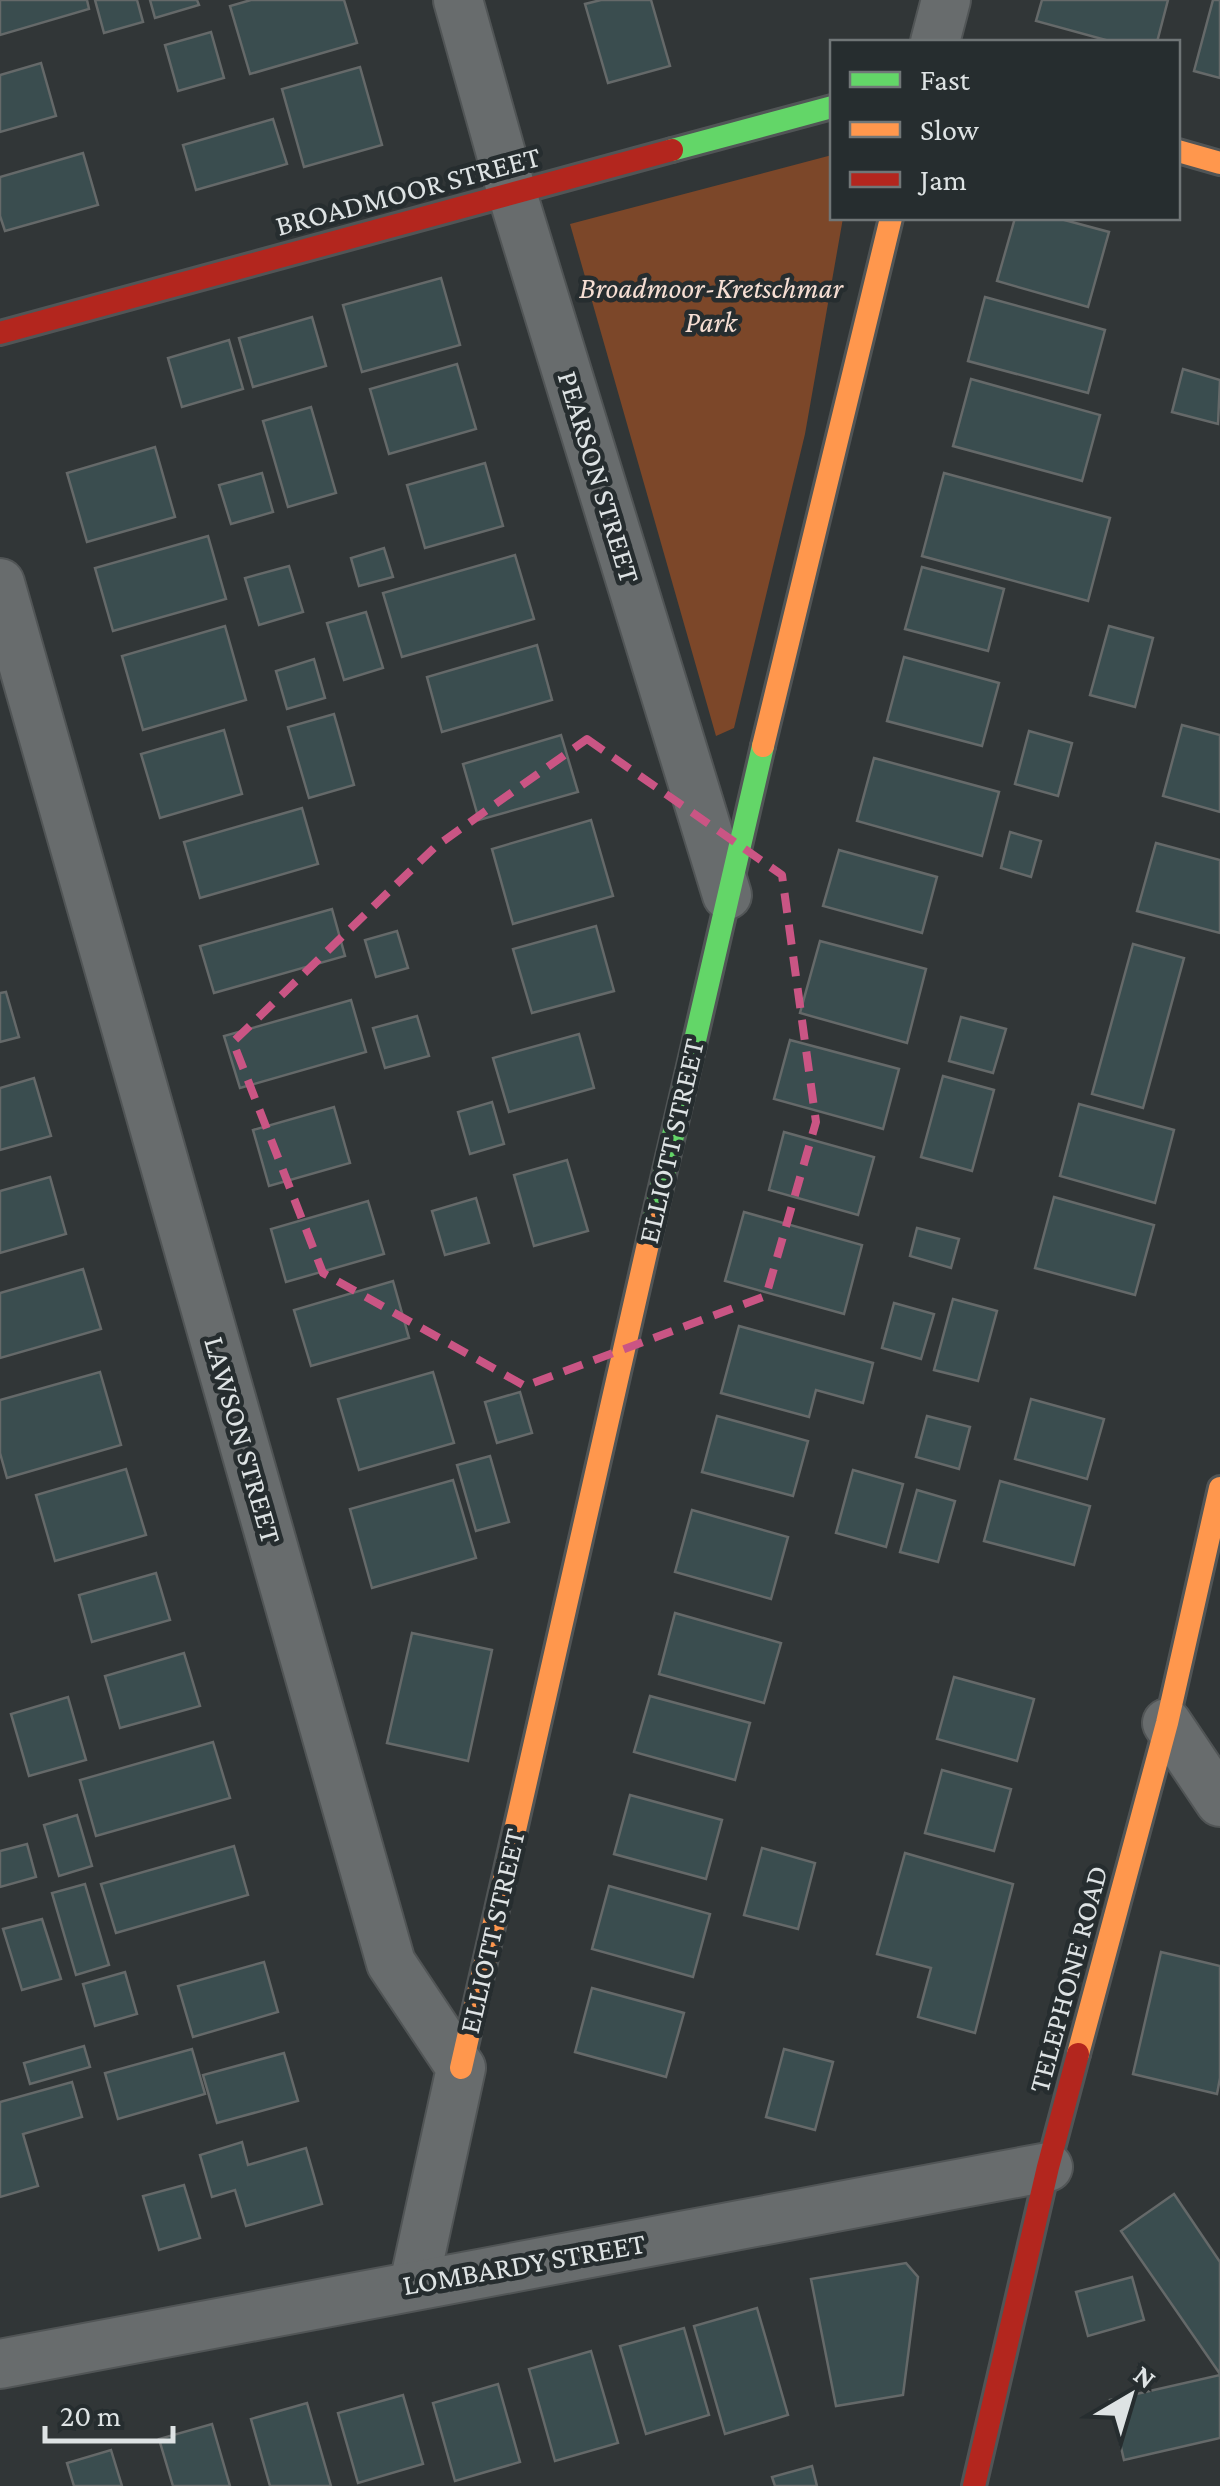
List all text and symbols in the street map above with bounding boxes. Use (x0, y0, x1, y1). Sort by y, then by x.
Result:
legend (830, 40, 1180, 220)
text: Fast (920, 63, 971, 96)
text: Slow (920, 113, 980, 146)
street label: BROADMOOR STREET (272, 139, 544, 242)
text: Jam (917, 163, 967, 196)
park label: Broadmoor-Kretschmar Park (579, 271, 845, 338)
street label: PEARSON STREET (552, 367, 647, 587)
street label: ELLIOTT STREET (631, 1035, 710, 1246)
street label: LAWSON STREET (198, 1332, 289, 1547)
street label: ELLIOTT STREET (452, 1825, 531, 2036)
street label: TELEPHONE ROAD (1021, 1862, 1114, 2096)
street label: LOMBARDY STREET (400, 2226, 648, 2301)
north arrow (1080, 2346, 1180, 2446)
text: N (1128, 2359, 1162, 2395)
scale bar (45, 2381, 172, 2443)
text: 20 m (60, 2399, 121, 2432)

